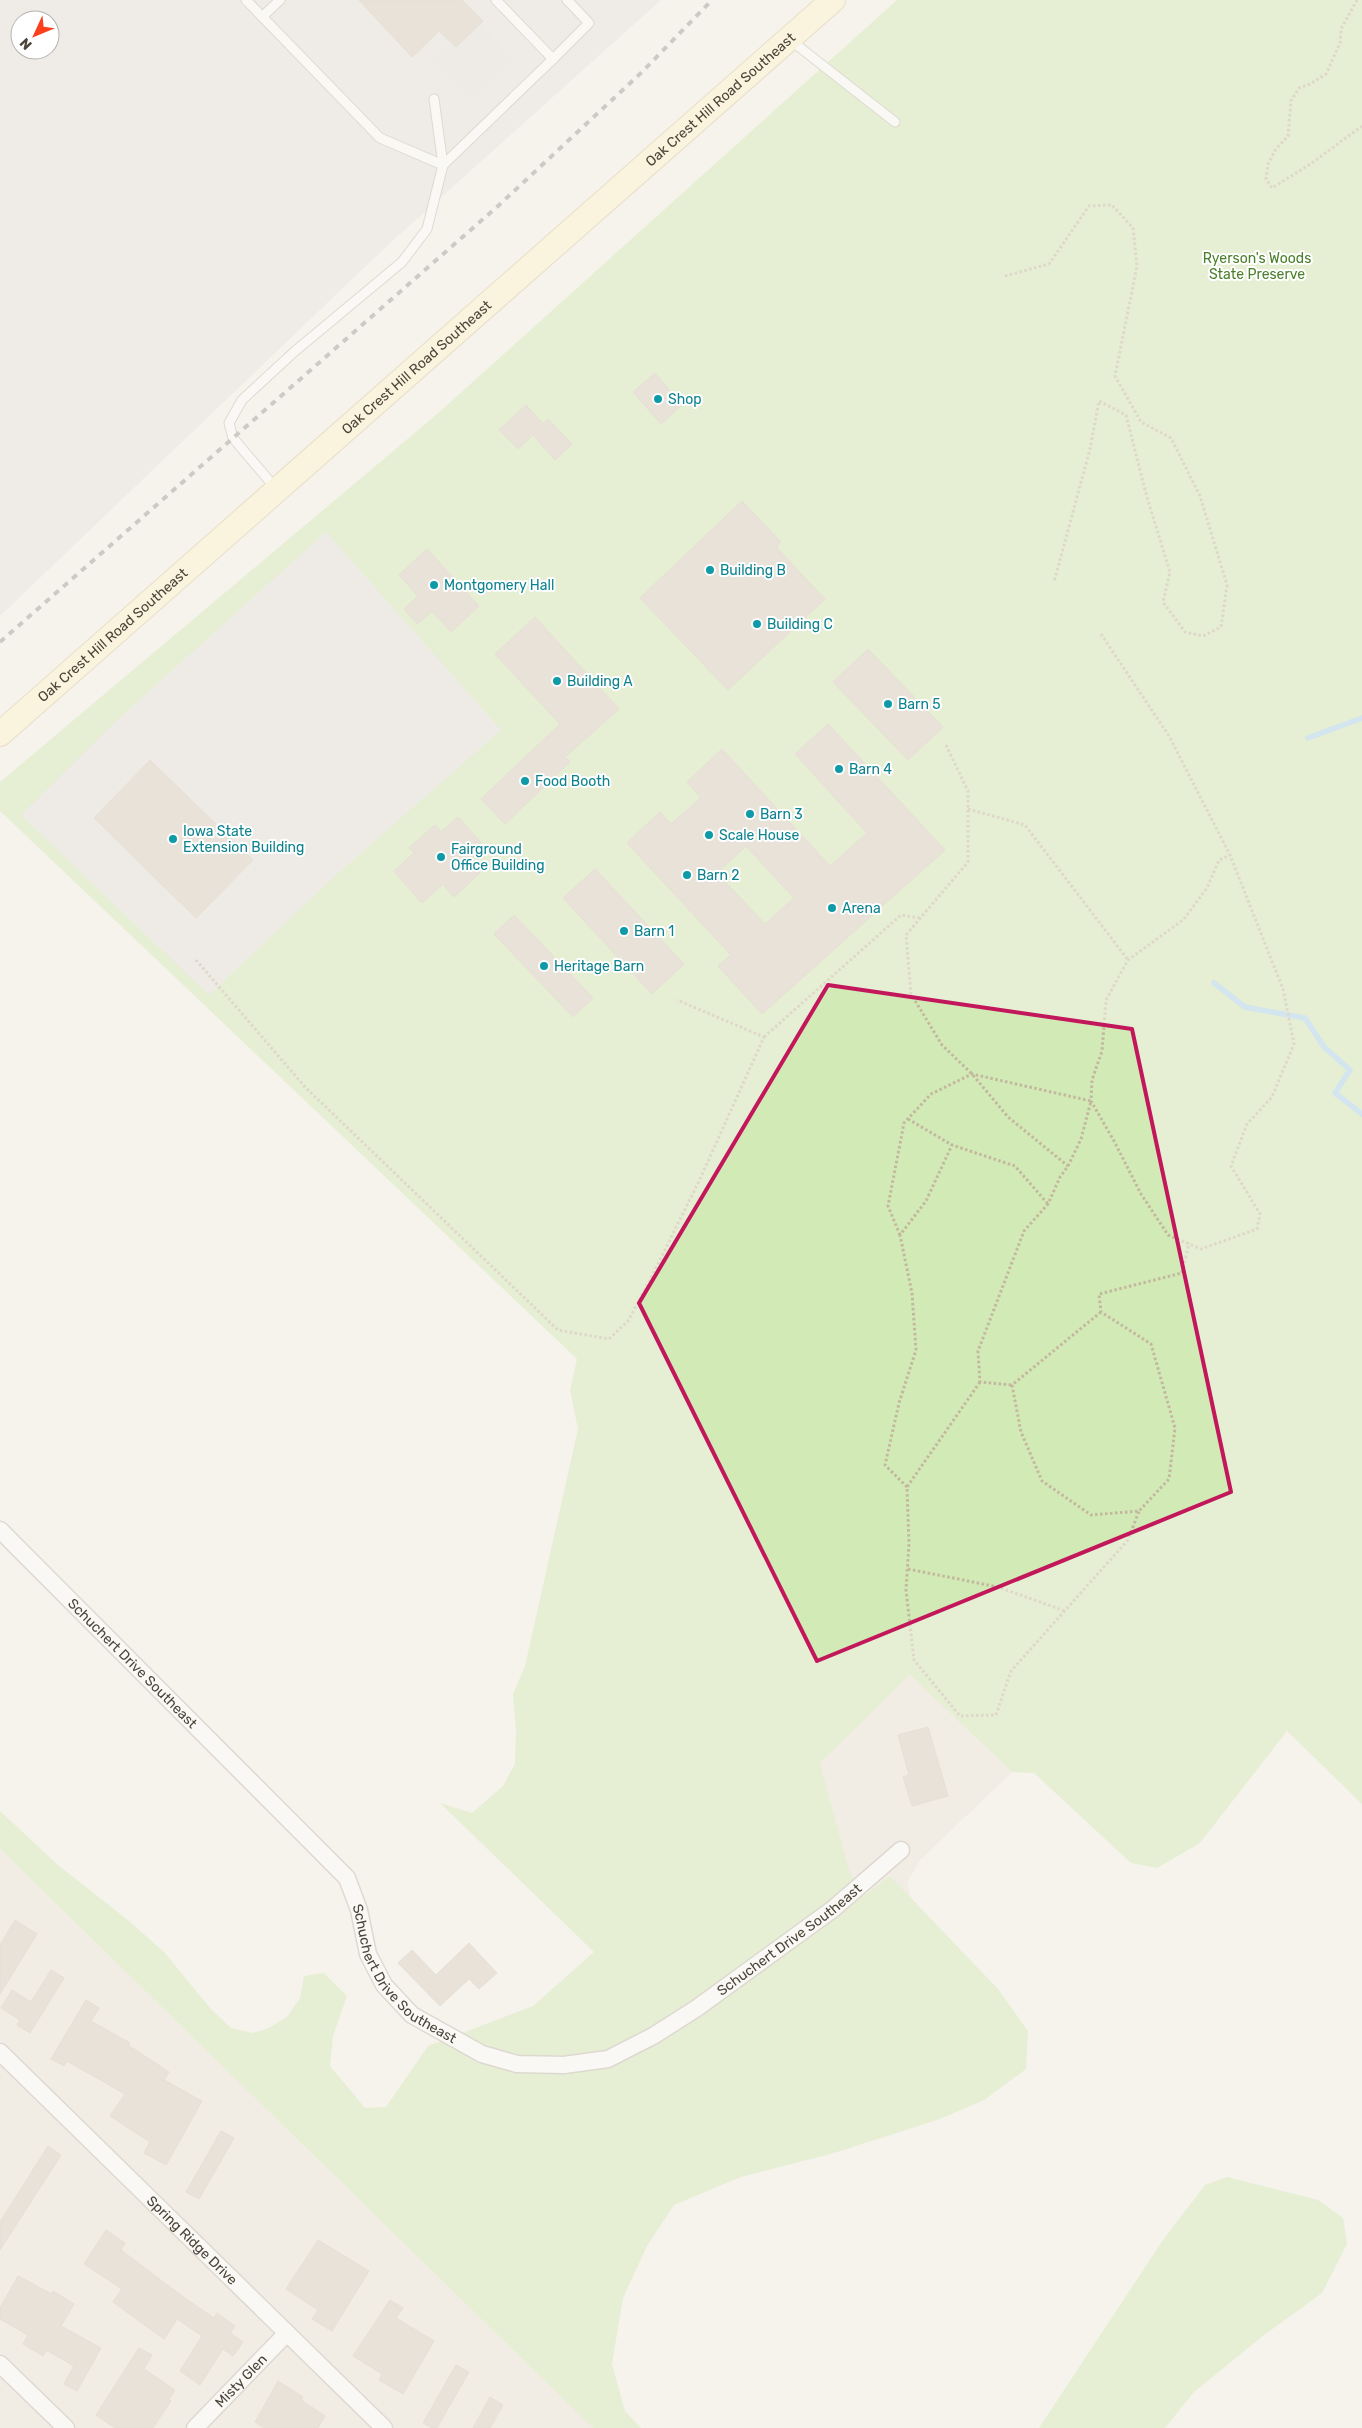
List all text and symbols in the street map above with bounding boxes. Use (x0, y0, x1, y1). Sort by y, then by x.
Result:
north arrow (10, 10, 60, 60)
street label: Oak Crest Hill Road Southeast (642, 29, 799, 170)
text: N (16, 34, 36, 53)
park label: Ryerson's Woods State Preserve (1203, 250, 1311, 283)
street label: Oak Crest Hill Road Southeast (338, 297, 495, 438)
place label: Shop (668, 391, 702, 408)
marker: Shop (652, 393, 664, 405)
place label: Building B (720, 562, 786, 579)
street label: Oak Crest Hill Road Southeast (35, 564, 192, 706)
marker: Building B (704, 564, 716, 576)
place label: Montgomery Hall (444, 577, 554, 594)
marker: Montgomery Hall (428, 579, 440, 591)
place label: Building C (767, 616, 833, 633)
marker: Building C (751, 618, 763, 630)
place label: Building A (567, 673, 633, 690)
marker: Building A (551, 675, 563, 687)
place label: Barn 5 (898, 696, 941, 713)
marker: Barn 5 (882, 698, 894, 710)
place label: Barn 4 (849, 761, 892, 778)
marker: Barn 4 (833, 763, 845, 775)
place label: Food Booth (535, 773, 610, 790)
marker: Food Booth (519, 775, 531, 787)
place label: Barn 3 (760, 806, 803, 823)
marker: Barn 3 (744, 808, 756, 820)
place label: Iowa State Extension Building (183, 823, 304, 856)
place label: Scale House (719, 827, 799, 844)
marker: Scale House (703, 829, 715, 841)
marker: Iowa State Extension Building (167, 833, 179, 845)
place label: Fairground Office Building (451, 841, 545, 874)
marker: Fairground Office Building (435, 851, 447, 863)
place label: Barn 2 (697, 867, 740, 884)
marker: Barn 2 (681, 869, 693, 881)
place label: Arena (842, 900, 881, 917)
marker: Arena (826, 902, 838, 914)
place label: Barn 1 (634, 923, 674, 940)
marker: Barn 1 (618, 925, 630, 937)
place label: Heritage Barn (554, 958, 644, 975)
marker: Heritage Barn (538, 960, 550, 972)
street label: Schuchert Drive Southeast (64, 1595, 201, 1732)
street label: Schuchert Drive Southeast (714, 1880, 866, 2000)
street label: Schuchert Drive Southeast (349, 1902, 460, 2047)
street label: Spring Ridge Drive (143, 2192, 241, 2289)
street label: Misty Glen (212, 2351, 271, 2411)

